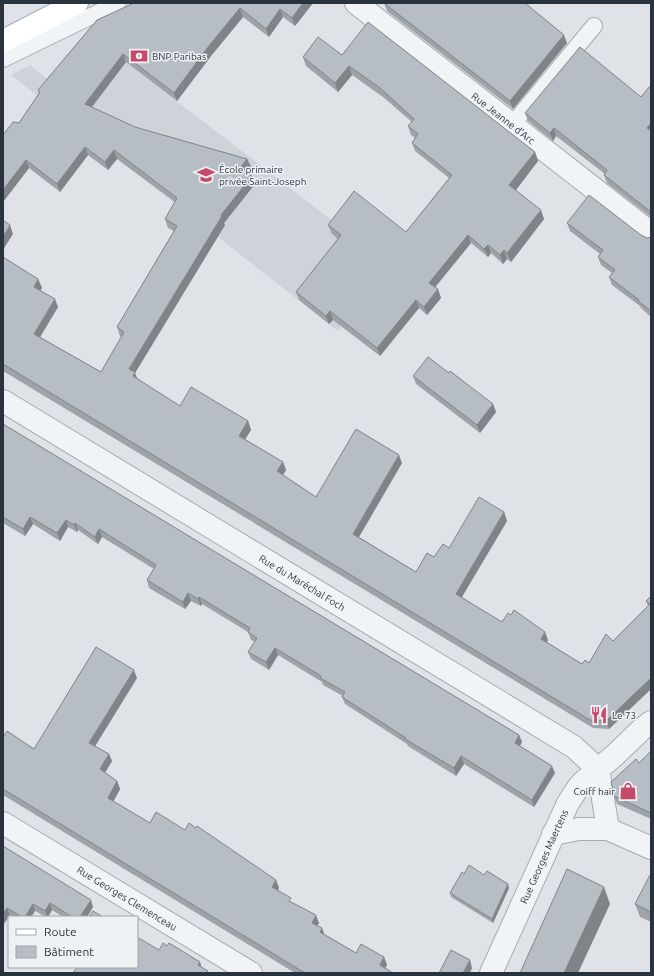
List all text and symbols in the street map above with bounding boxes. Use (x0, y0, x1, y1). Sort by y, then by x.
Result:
bank icon: BNP Paribas (129, 46, 149, 66)
place label: BNP Paribas (152, 51, 206, 62)
street label: Rue Jeanne d'Arc (470, 90, 538, 146)
place label: École primaire privée Saint-Joseph (219, 163, 306, 187)
school or university icon: École primaire privée Saint-Joseph (196, 165, 216, 185)
street label: Rue du Maréchal Foch (257, 552, 347, 613)
restaurant icon: Le 73 (589, 705, 609, 725)
place label: Le 73 (612, 710, 636, 721)
shop icon: Coiff hair (618, 781, 638, 801)
place label: Coiff hair (574, 786, 615, 797)
street label: Rue Georges Maertens (518, 808, 570, 905)
street label: Rue Georges Clemenceau (75, 864, 179, 932)
legend (8, 916, 138, 968)
text: Route (44, 925, 77, 938)
text: Bâtiment (44, 945, 94, 958)

